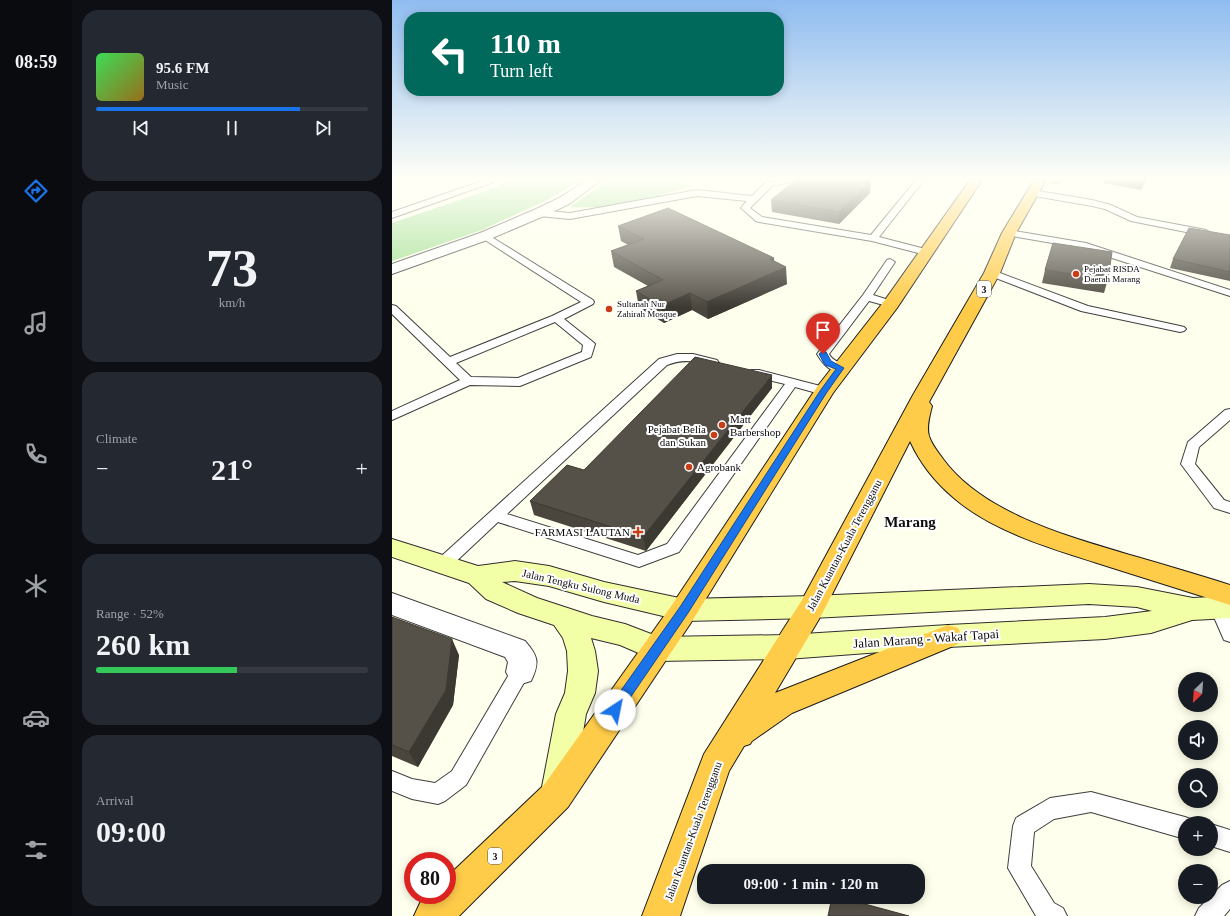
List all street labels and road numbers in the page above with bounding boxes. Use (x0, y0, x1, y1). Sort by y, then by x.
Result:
road number: 3 (977, 281, 991, 297)
street label: Jalan Kuantan-Kuala Terengganu (804, 477, 884, 613)
street label: Jalan Tengku Sulong Muda (521, 567, 641, 605)
street label: Jalan Marang - Wakaf Tapai (853, 626, 1000, 651)
street label: Jalan Kuantan-Kuala Terengganu (662, 759, 724, 902)
road number: 3 (488, 848, 502, 864)

